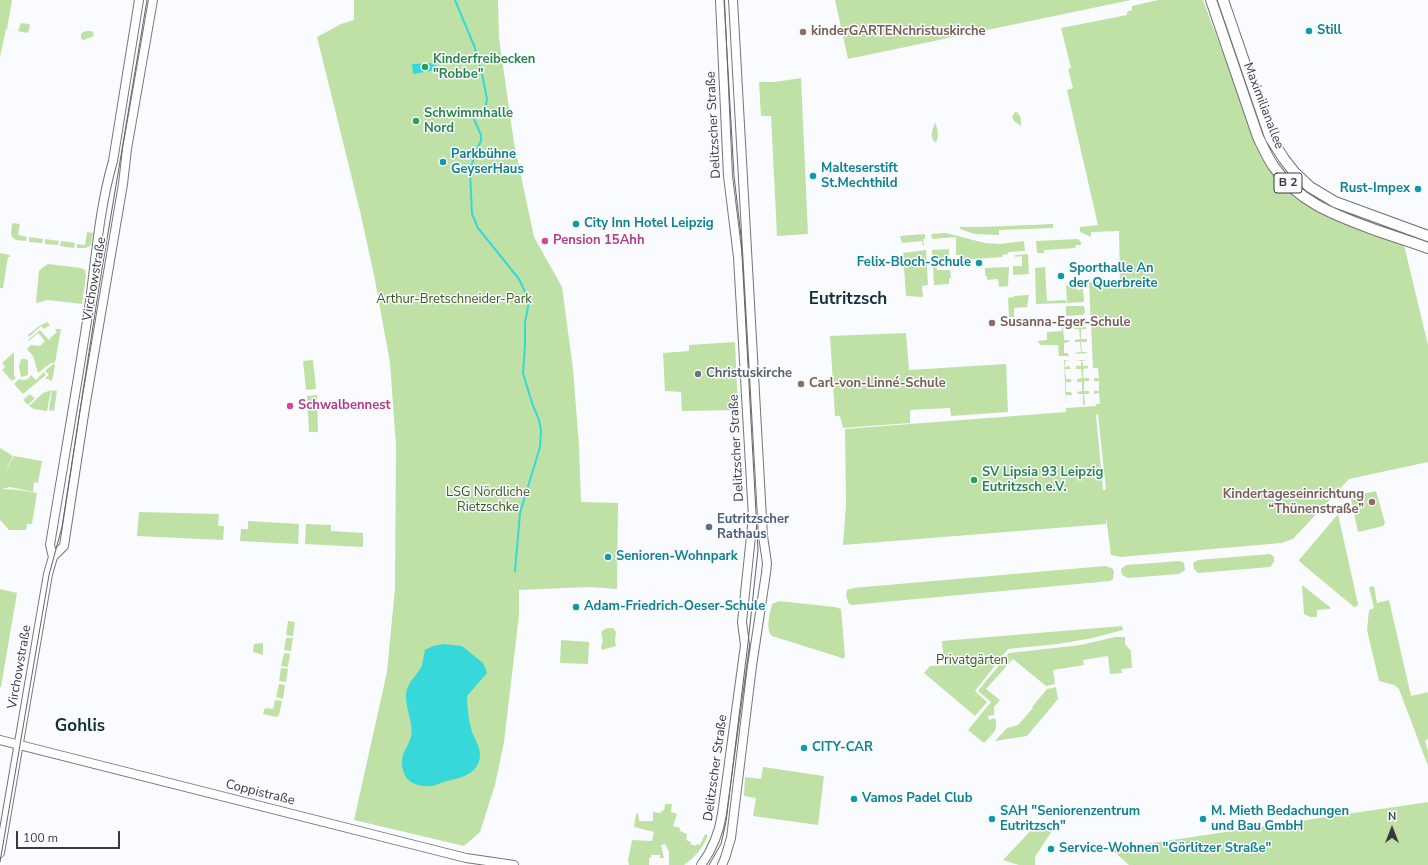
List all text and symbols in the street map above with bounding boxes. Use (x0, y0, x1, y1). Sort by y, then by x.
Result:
place label: Still (1317, 23, 1342, 39)
place label: kinderGARTENchristuskirche (811, 24, 986, 40)
marker: Still (1304, 26, 1314, 36)
marker: kinderGARTENchristuskirche (798, 27, 808, 37)
place label: Kinderfreibecken "Robbe" (433, 52, 535, 83)
street label: Maximilianallee (1239, 61, 1287, 151)
marker: Kinderfreibecken "Robbe" (420, 62, 430, 72)
street label: Delitzscher Straße (703, 71, 725, 179)
place label: Schwimmhalle Nord (424, 106, 513, 137)
marker: Schwimmhalle Nord (411, 116, 421, 126)
place label: Parkbühne GeyserHaus (451, 147, 524, 178)
marker: Parkbühne GeyserHaus (438, 157, 448, 167)
place label: Malteserstift St.Mechthild (821, 161, 898, 192)
marker: Malteserstift St.Mechthild (808, 171, 818, 181)
road number: B 2 (1274, 173, 1302, 193)
place label: Rust-Impex (1340, 181, 1410, 197)
marker: Rust-Impex (1413, 184, 1423, 194)
place label: City Inn Hotel Leipzig (584, 216, 714, 232)
marker: City Inn Hotel Leipzig (571, 219, 581, 229)
place label: Pension 15Ahh (553, 233, 645, 249)
street label: Virchowstraße (80, 236, 110, 322)
marker: Pension 15Ahh (540, 236, 550, 246)
place label: Felix-Bloch-Schule (857, 255, 971, 271)
marker: Felix-Bloch-Schule (974, 258, 984, 268)
place label: Sporthalle An der Querbreite (1069, 261, 1157, 292)
marker: Sporthalle An der Querbreite (1056, 271, 1066, 281)
district label: Eutritzsch (809, 290, 887, 310)
park label: Arthur-Bretschneider-Park (376, 292, 532, 308)
place label: Susanna-Eger-Schule (1000, 315, 1131, 331)
marker: Susanna-Eger-Schule (987, 318, 997, 328)
place label: Christuskirche (706, 366, 792, 382)
marker: Christuskirche (693, 369, 703, 379)
place label: Carl-von-Linné-Schule (809, 376, 946, 392)
marker: Carl-von-Linné-Schule (796, 379, 806, 389)
street label: Delitzscher Straße (726, 394, 748, 502)
place label: Schwalbennest (298, 398, 390, 414)
marker: Schwalbennest (285, 401, 295, 411)
place label: SV Lipsia 93 Leipzig Eutritzsch e.V. (982, 465, 1103, 496)
marker: SV Lipsia 93 Leipzig Eutritzsch e.V. (969, 475, 979, 485)
park label: LSG Nördliche Rietzschke (446, 485, 530, 516)
place label: Kindertageseinrichtung “Thünenstraße” (1223, 487, 1364, 518)
marker: Kindertageseinrichtung “Thünenstraße” (1367, 497, 1377, 507)
place label: Eutritzscher Rathaus (717, 512, 789, 543)
marker: Eutritzscher Rathaus (704, 522, 714, 532)
place label: Senioren-Wohnpark (616, 549, 738, 565)
marker: Senioren-Wohnpark (603, 552, 613, 562)
place label: Adam-Friedrich-Oeser-Schule (584, 599, 765, 615)
marker: Adam-Friedrich-Oeser-Schule (571, 602, 581, 612)
street label: Virchowstraße (5, 624, 35, 710)
park label: Privatgärten (936, 653, 1008, 669)
street label: Delitzscher Straße (701, 714, 731, 822)
district label: Gohlis (55, 717, 105, 737)
place label: CITY-CAR (812, 740, 873, 756)
marker: CITY-CAR (799, 743, 809, 753)
street label: Coppistraße (224, 777, 296, 809)
place label: Vamos Padel Club (862, 791, 972, 807)
marker: Vamos Padel Club (849, 794, 859, 804)
place label: SAH "Seniorenzentrum Eutritzsch" (1000, 804, 1140, 835)
place label: M. Mieth Bedachungen und Bau GmbH (1211, 804, 1349, 835)
north arrow (1372, 809, 1412, 849)
text: N (1388, 809, 1396, 824)
marker: SAH "Seniorenzentrum Eutritzsch" (987, 814, 997, 824)
marker: M. Mieth Bedachungen und Bau GmbH (1198, 814, 1208, 824)
scale bar (18, 823, 122, 849)
text: 100 m (23, 830, 58, 846)
place label: Service-Wohnen "Görlitzer Straße" (1059, 841, 1271, 857)
marker: Service-Wohnen "Görlitzer Straße" (1046, 844, 1056, 854)

